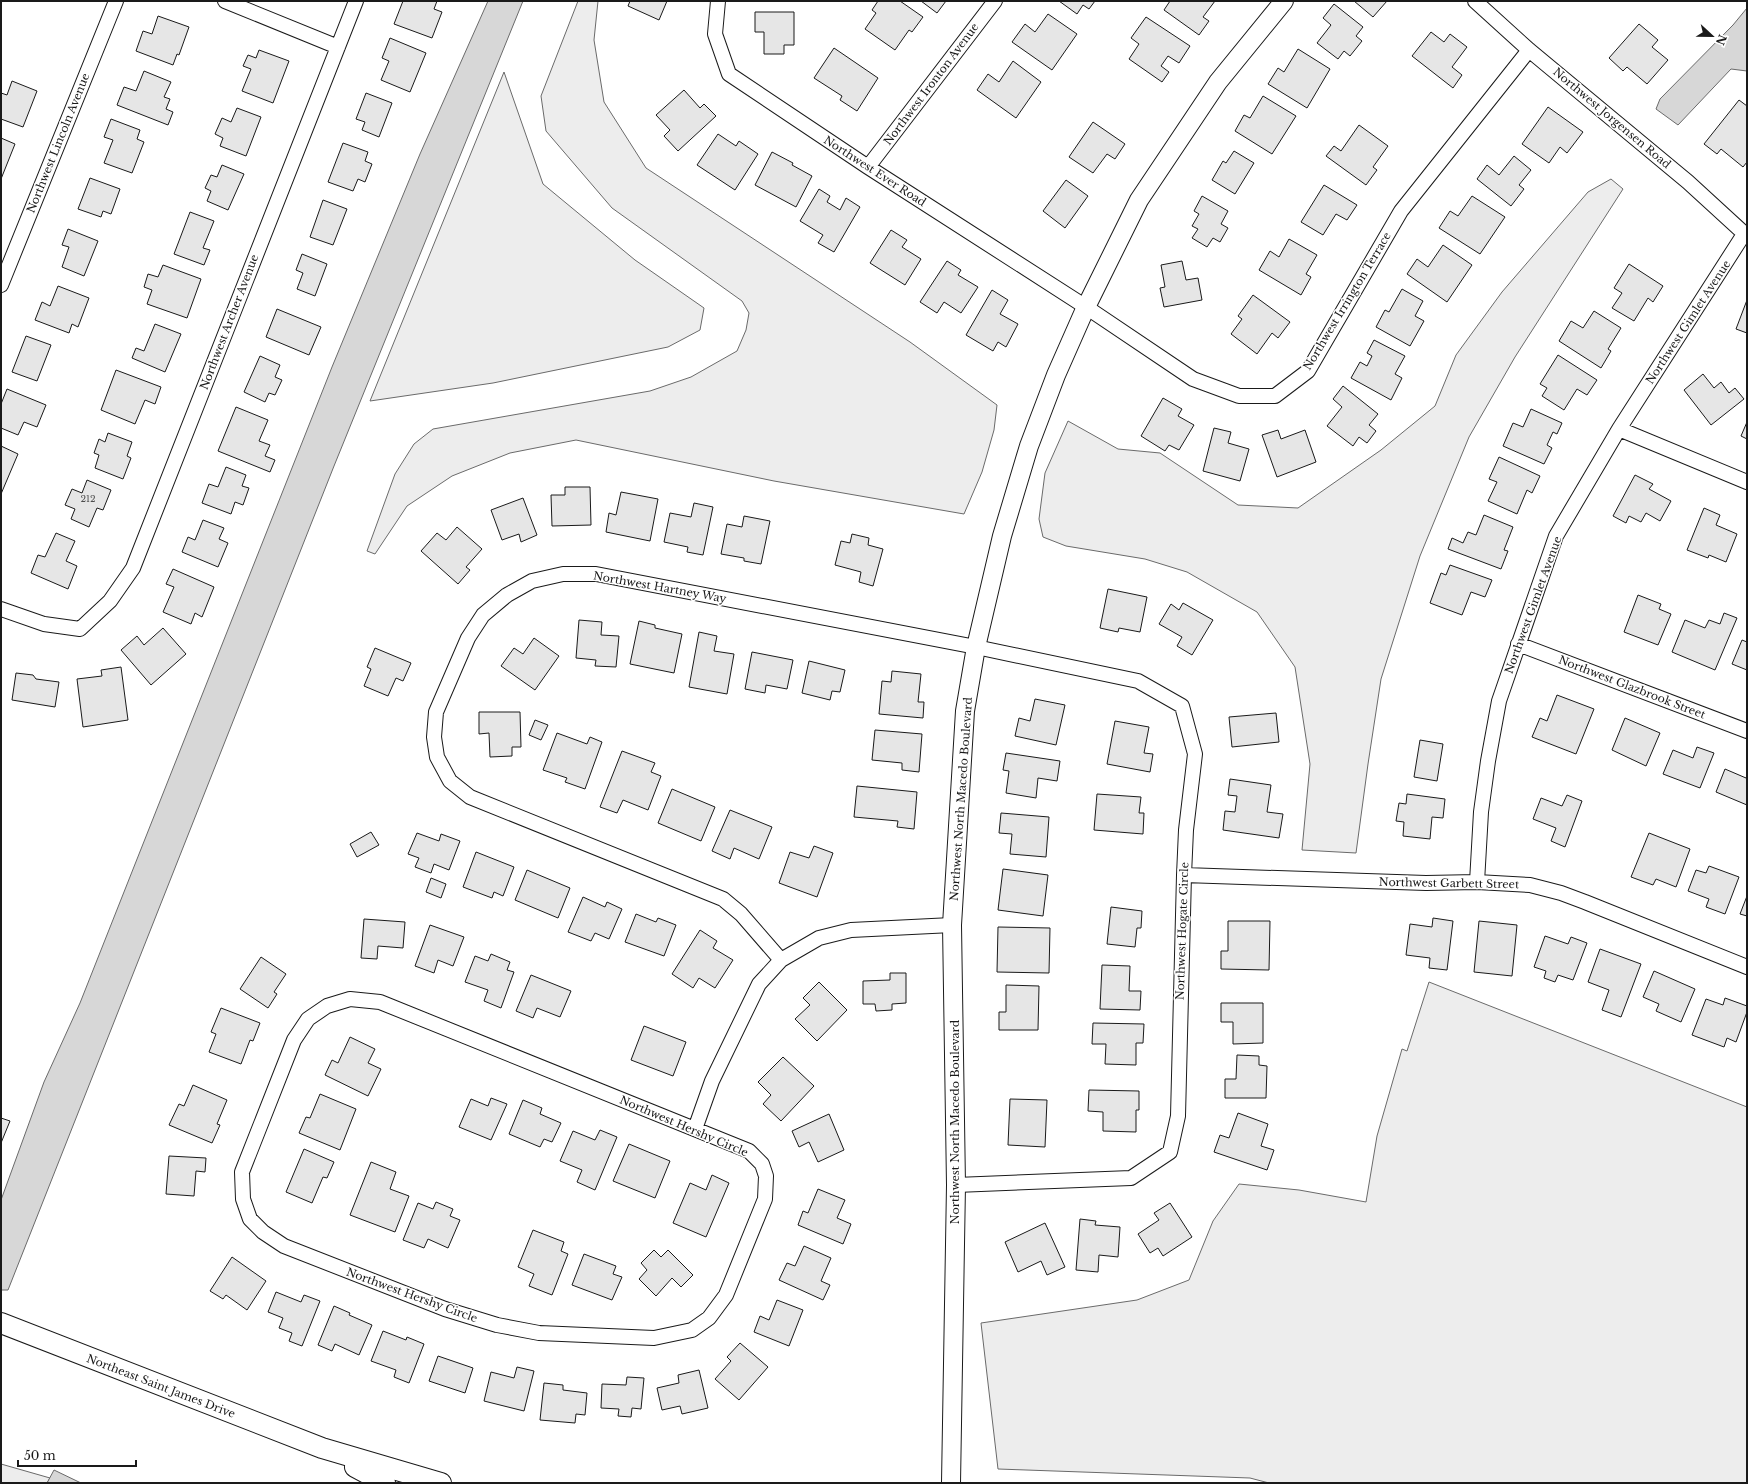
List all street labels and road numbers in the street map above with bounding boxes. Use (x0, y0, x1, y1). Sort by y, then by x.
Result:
street label: Northwest Ironton Avenue (880, 20, 982, 148)
street label: Northwest Jorgensen Road (1550, 65, 1674, 172)
street label: Northwest Lincoln Avenue (24, 71, 92, 215)
street label: Northwest Ever Road (821, 133, 929, 210)
street label: Northwest Irrington Terrace (1300, 229, 1394, 373)
street label: Northwest Archer Avenue (197, 252, 261, 392)
street label: Northwest Gimlet Avenue (1643, 257, 1733, 387)
street label: Northwest Gimlet Avenue (1502, 534, 1564, 676)
street label: Northwest Hartney Way (592, 568, 728, 606)
street label: Northwest Glazbrook Street (1557, 652, 1708, 722)
street label: Northwest North Macedo Boulevard (947, 696, 975, 901)
street label: Northwest Hogate Circle (1173, 862, 1191, 1000)
street label: Northwest Garbett Street (1379, 875, 1520, 891)
street label: Northwest North Macedo Boulevard (948, 1019, 962, 1224)
street label: Northwest Hershy Circle (618, 1093, 750, 1159)
street label: Northwest Hershy Circle (345, 1265, 479, 1325)
street label: Northeast Saint James Drive (85, 1351, 237, 1421)

